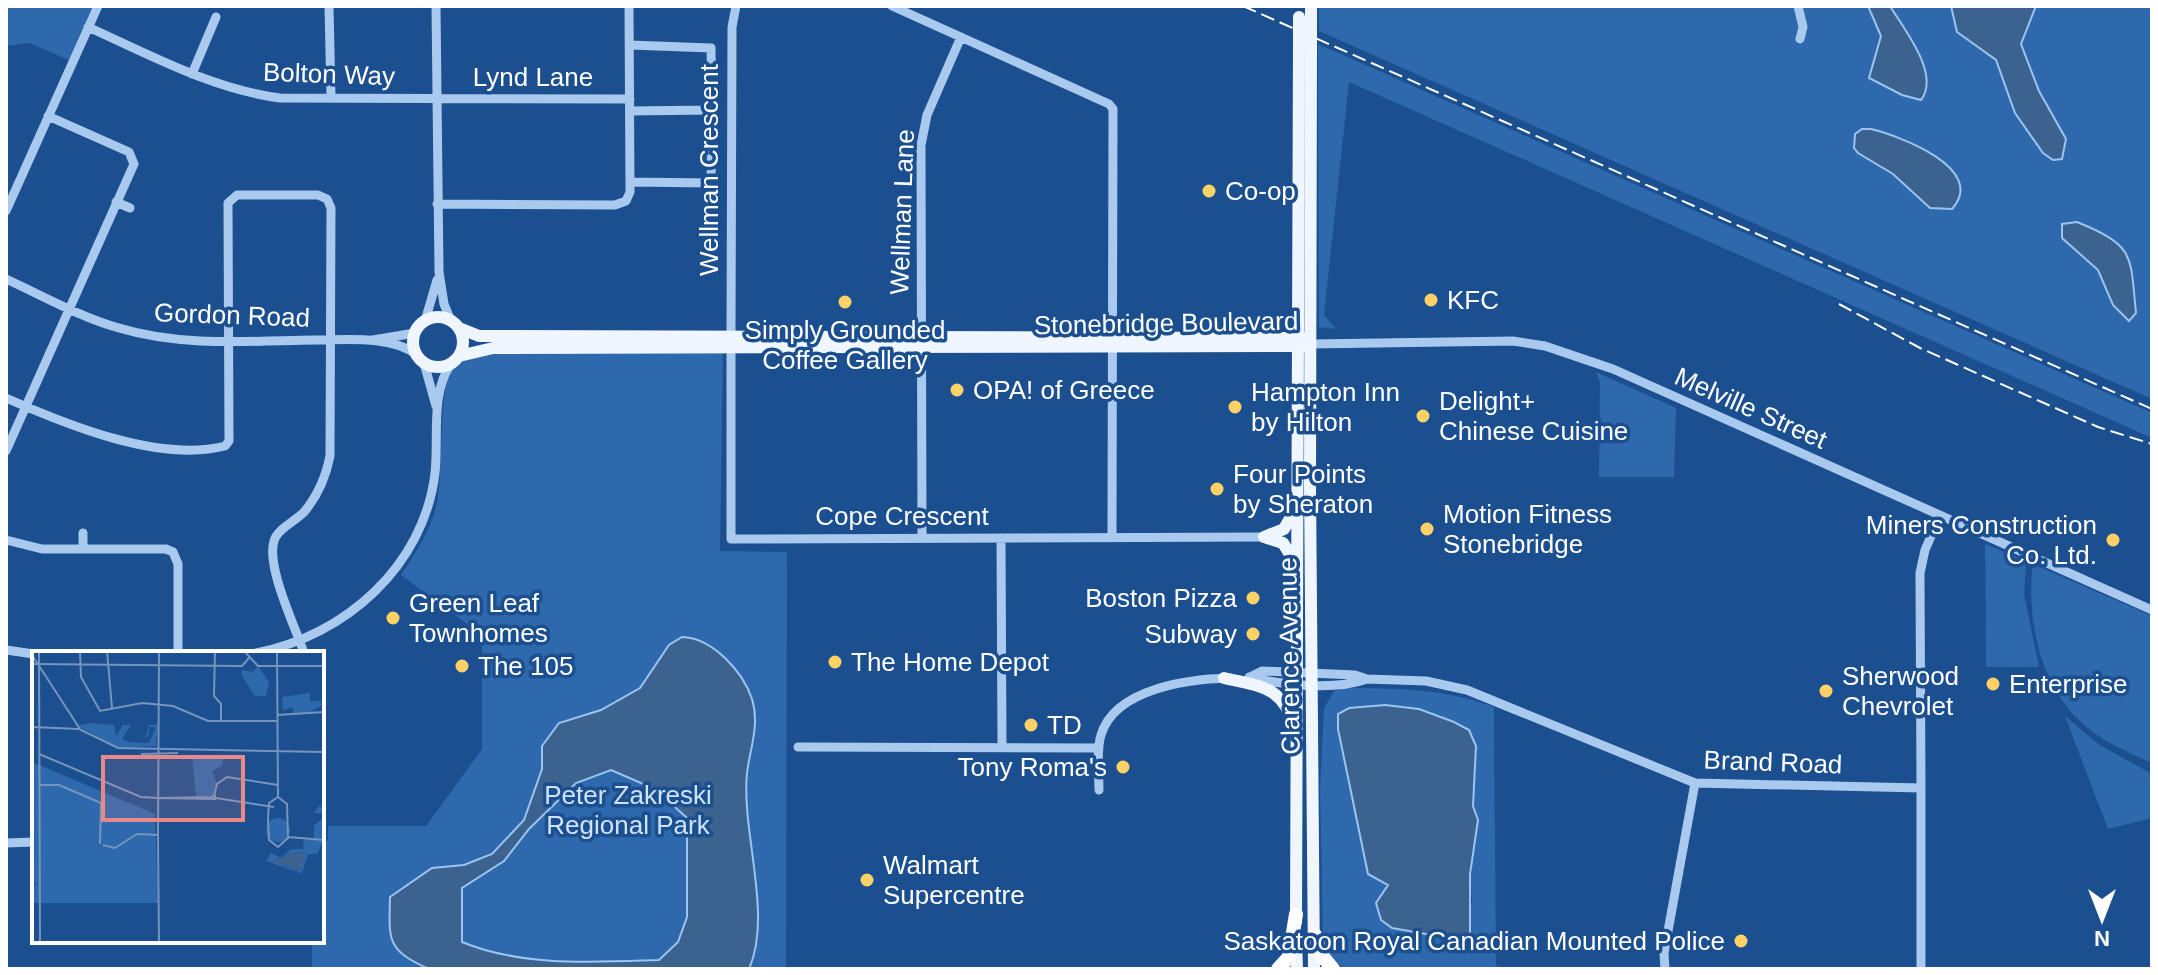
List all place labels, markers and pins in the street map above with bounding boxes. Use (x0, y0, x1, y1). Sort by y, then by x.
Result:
place label: Co-op (1225, 176, 1296, 206)
marker: Co-op (1200, 182, 1218, 200)
place label: KFC (1447, 285, 1499, 315)
marker: KFC (1422, 291, 1440, 309)
marker: Simply Grounded Coffee Gallery (836, 293, 854, 311)
place label: Simply Grounded Coffee Gallery (745, 315, 945, 375)
place label: OPA! of Greece (973, 375, 1155, 405)
place label: Hampton Inn by Hilton (1251, 377, 1400, 437)
marker: OPA! of Greece (948, 381, 966, 399)
place label: Delight+ Chinese Cuisine (1439, 386, 1628, 446)
marker: Hampton Inn by Hilton (1226, 398, 1244, 416)
marker: Delight+ Chinese Cuisine (1414, 407, 1432, 425)
place label: Four Points by Sheraton (1233, 459, 1373, 519)
marker: Four Points by Sheraton (1208, 480, 1226, 498)
place label: Motion Fitness Stonebridge (1443, 499, 1612, 559)
place label: Miners Construction Co. Ltd. (1866, 510, 2097, 570)
marker: Motion Fitness Stonebridge (1418, 520, 1436, 538)
marker: Miners Construction Co. Ltd. (2104, 531, 2122, 549)
place label: Boston Pizza (1085, 583, 1238, 613)
place label: Green Leaf Townhomes (409, 588, 548, 648)
marker: Boston Pizza (1244, 589, 1262, 607)
marker: Green Leaf Townhomes (384, 609, 402, 627)
place label: Subway (1145, 619, 1237, 649)
marker: Subway (1244, 625, 1262, 643)
place label: The Home Depot (851, 647, 1050, 677)
place label: The 105 (478, 651, 573, 681)
marker: The Home Depot (826, 653, 844, 671)
marker: The 105 (453, 657, 471, 675)
place label: Sherwood Chevrolet (1842, 661, 1959, 721)
place label: Enterprise (2009, 669, 2128, 699)
marker: Enterprise (1984, 675, 2002, 693)
marker: Sherwood Chevrolet (1817, 682, 1835, 700)
place label: TD (1047, 710, 1082, 740)
marker: TD (1022, 716, 1040, 734)
place label: Tony Roma's (958, 752, 1107, 782)
marker: Tony Roma's (1114, 758, 1132, 776)
place label: Walmart Supercentre (883, 850, 1025, 910)
marker: Walmart Supercentre (858, 871, 876, 889)
place label: Saskatoon Royal Canadian Mounted Police (1223, 926, 1725, 956)
marker: Saskatoon Royal Canadian Mounted Police (1732, 932, 1750, 950)

